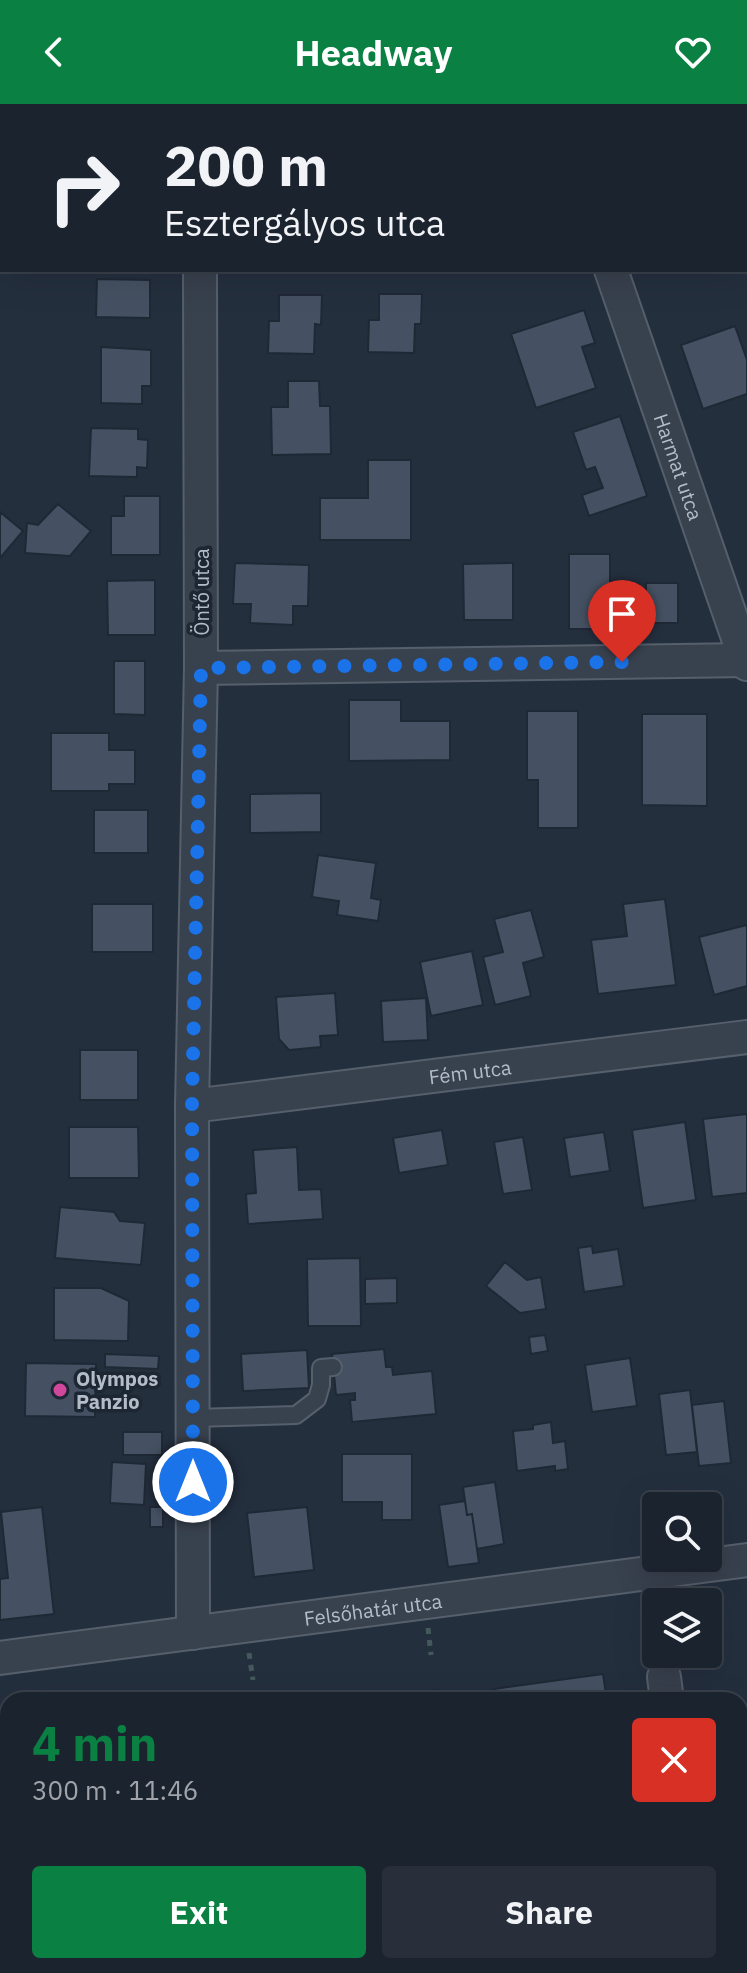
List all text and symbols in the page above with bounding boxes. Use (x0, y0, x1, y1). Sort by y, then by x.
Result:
text: Headway (295, 29, 452, 76)
icon: back (32, 30, 76, 74)
icon: heart (671, 30, 715, 74)
text: 200 m (164, 129, 328, 201)
icon: right (32, 136, 136, 240)
text: Esztergályos utca (164, 199, 445, 246)
street label: Harmat utca (648, 410, 710, 524)
street label: Öntő utca (188, 548, 215, 636)
pin (588, 580, 656, 662)
icon: arrive (600, 592, 644, 636)
street label: Fém utca (427, 1053, 513, 1090)
place label: Olympos Panzio (76, 1365, 158, 1415)
marker: Olympos Panzio (51, 1381, 69, 1399)
position arrow (151, 1440, 235, 1524)
map controls (642, 1492, 722, 1668)
button: search (642, 1492, 722, 1572)
street label: Felsőhatár utca (302, 1587, 444, 1632)
button: layers (642, 1588, 722, 1668)
text: 4 min (32, 1712, 157, 1774)
button: close (632, 1718, 716, 1802)
text: 300 m · 11:46 (32, 1773, 198, 1807)
button: Exit (32, 1866, 366, 1958)
button: Share (382, 1866, 716, 1958)

